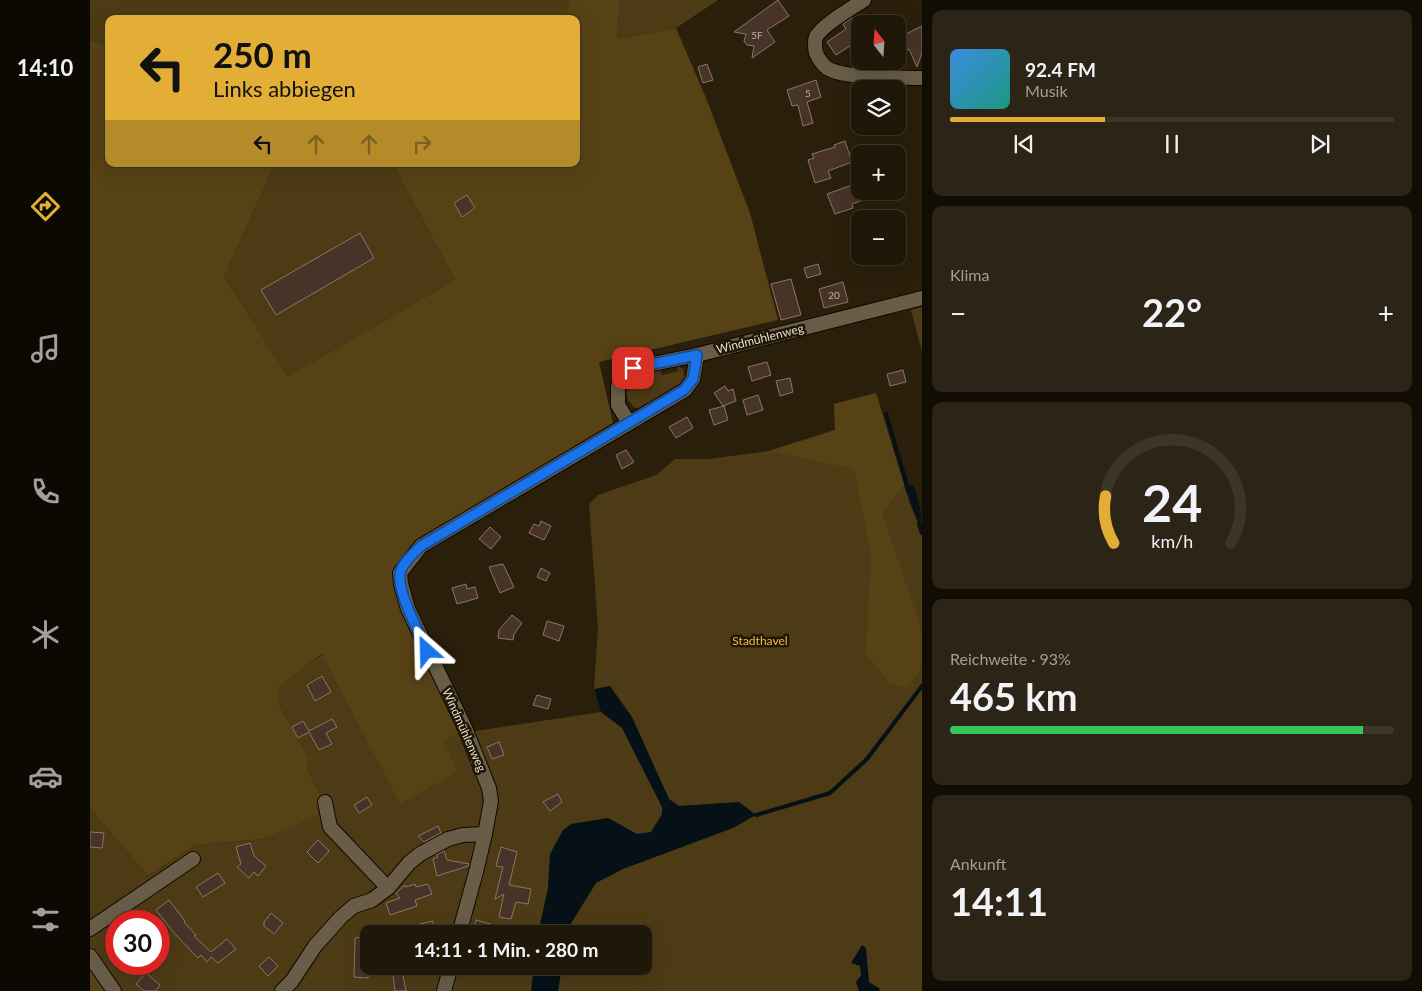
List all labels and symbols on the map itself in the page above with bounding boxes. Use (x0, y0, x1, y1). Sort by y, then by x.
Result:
north arrow (851, 15, 906, 70)
house number: 5F (751, 29, 763, 41)
house number: 5 (805, 87, 811, 99)
house number: 20 (828, 289, 840, 301)
street label: Windmühlenweg (715, 320, 805, 357)
pin (612, 347, 654, 389)
position arrow (400, 624, 452, 676)
park label: Stadthavel (732, 633, 788, 648)
street label: Windmühlenweg (439, 686, 490, 774)
speed limit sign: 30 (105, 910, 170, 975)

